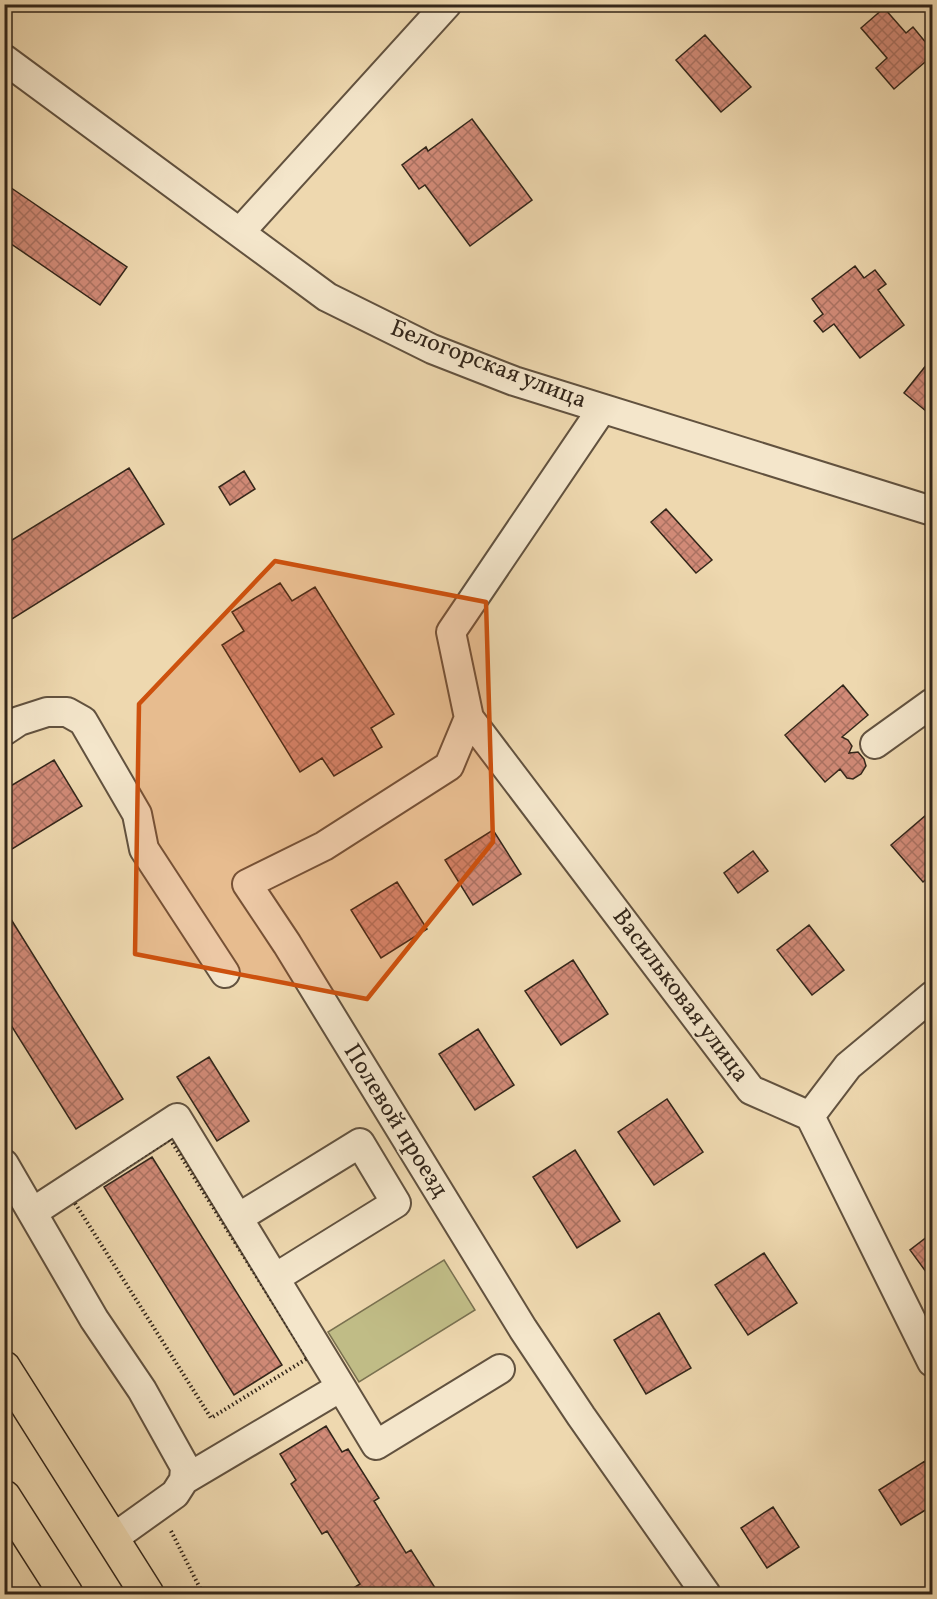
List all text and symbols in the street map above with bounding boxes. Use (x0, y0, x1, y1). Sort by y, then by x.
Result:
street label: Белогорская улица (385, 312, 591, 418)
street label: Васильковая улица (603, 902, 757, 1090)
street label: Полевой проезд (334, 1038, 456, 1205)

